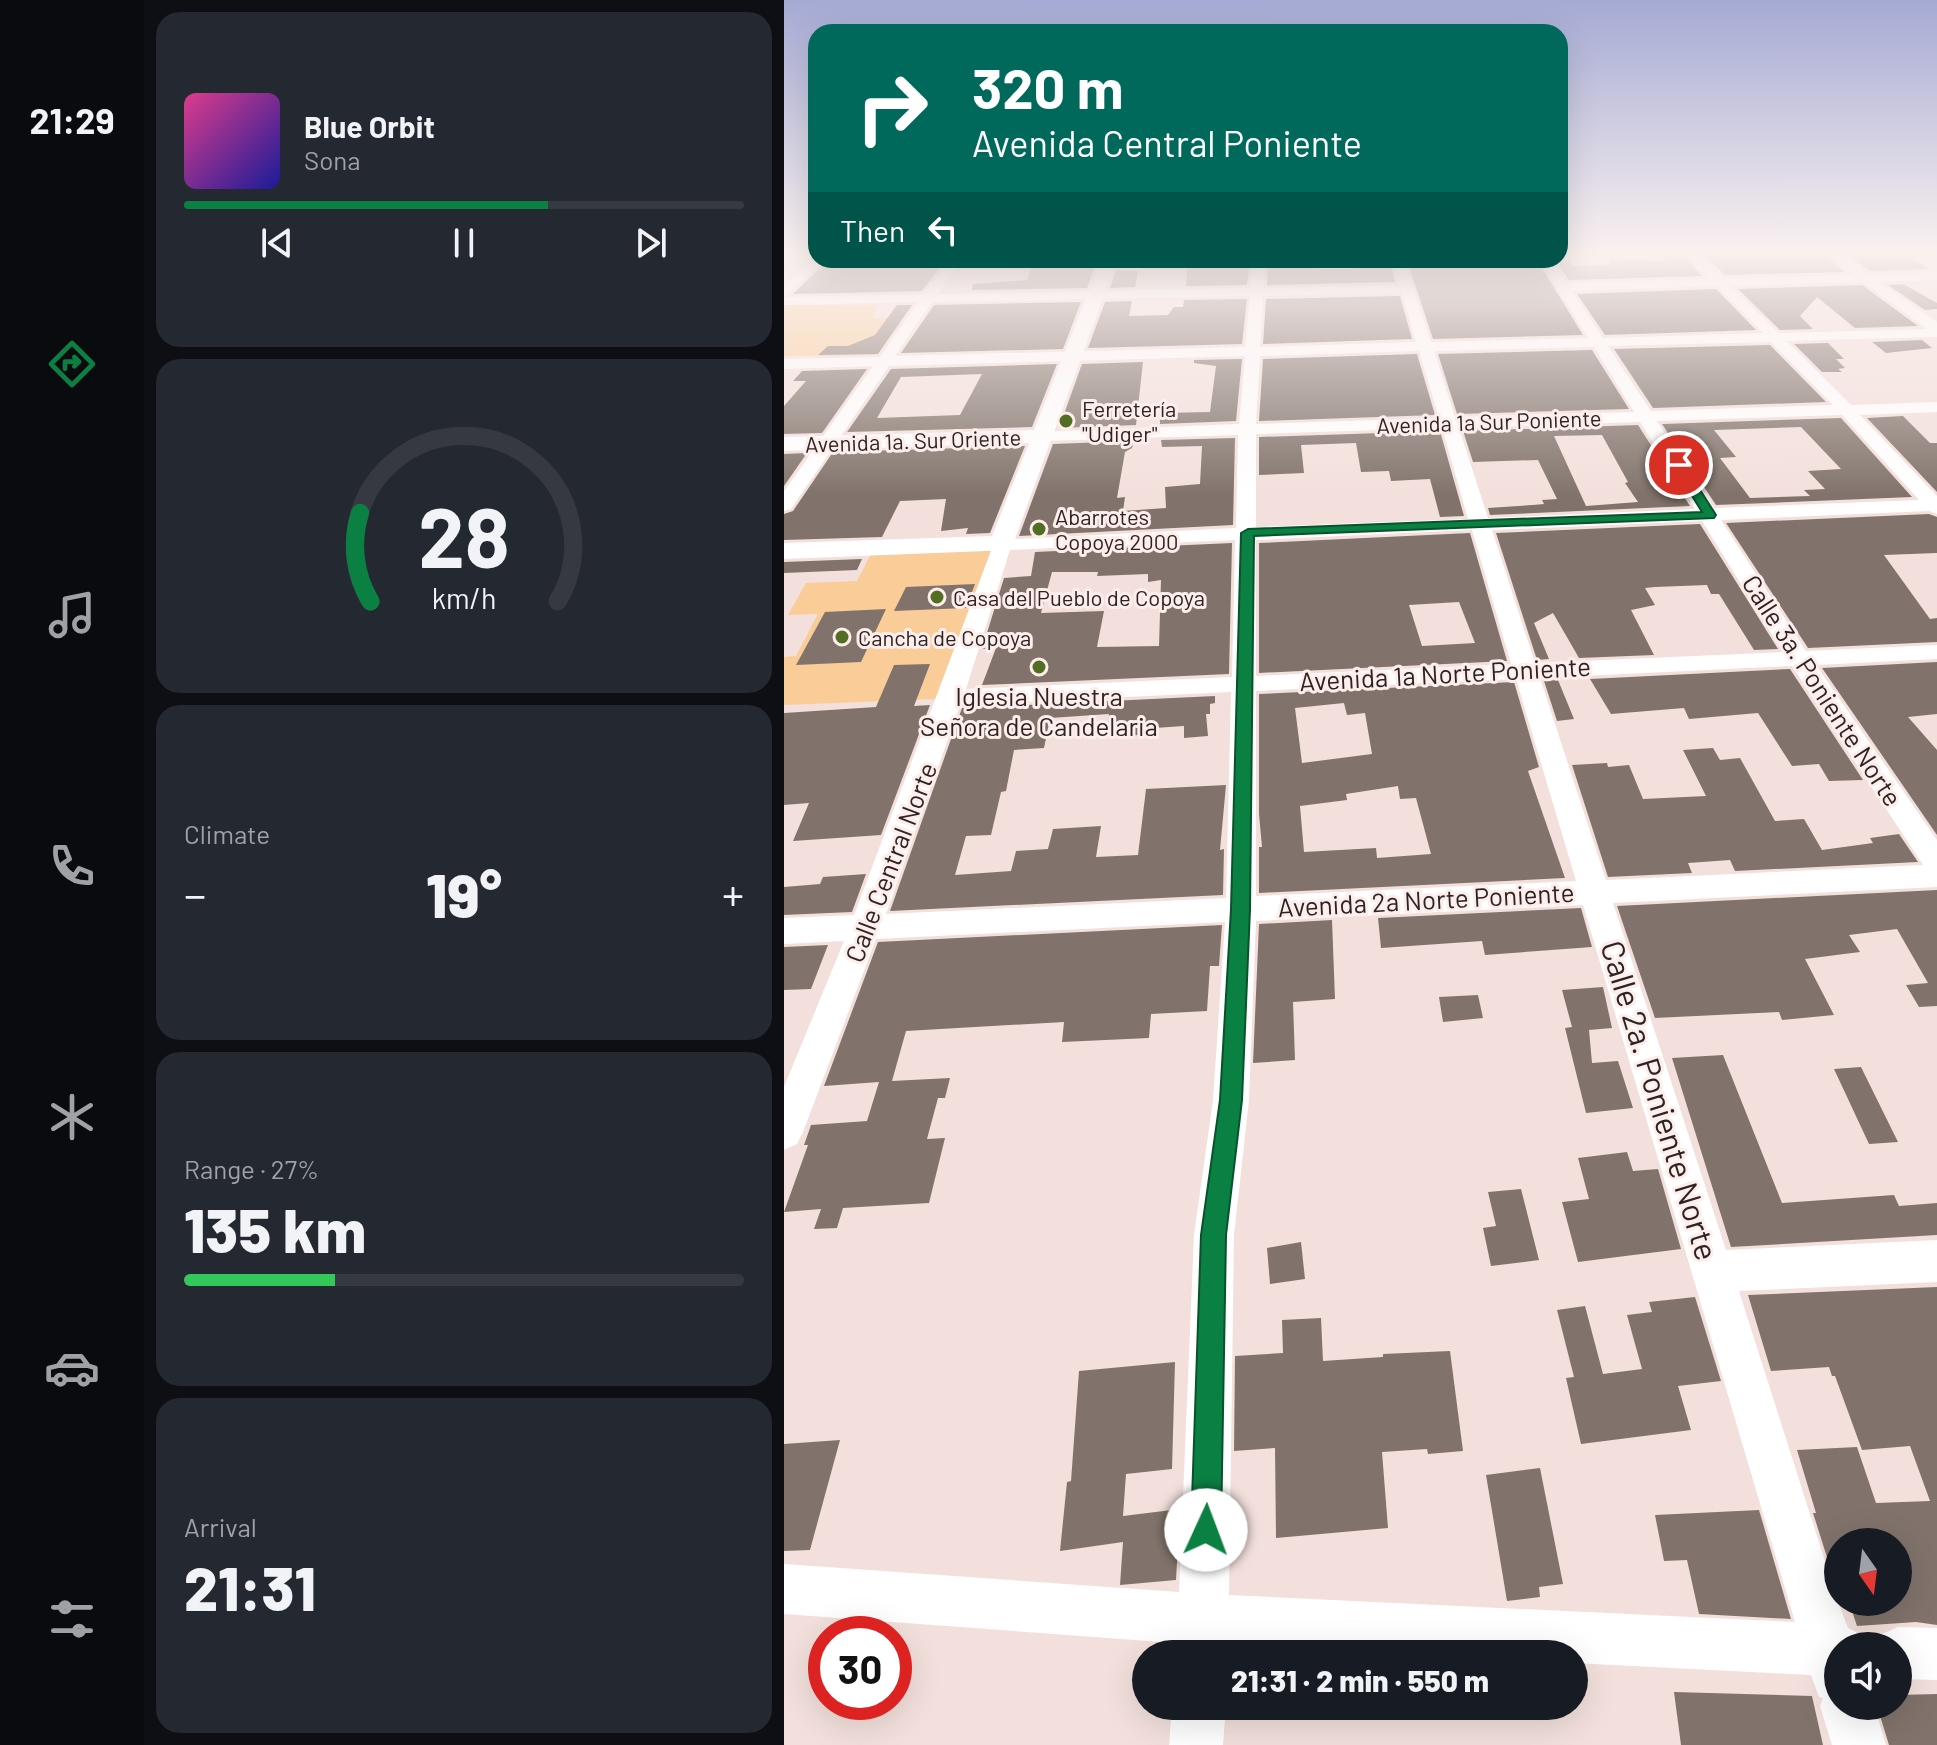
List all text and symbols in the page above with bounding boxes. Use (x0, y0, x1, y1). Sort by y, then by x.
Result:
text: 320 m (972, 53, 1123, 120)
icon: right (840, 56, 944, 160)
text: 21:29 (29, 98, 115, 141)
text: Blue Orbit (304, 108, 435, 144)
text: Avenida Central Poniente (972, 121, 1362, 164)
text: Sona (304, 144, 361, 175)
icon: left (921, 208, 965, 252)
text: Then (840, 212, 905, 248)
icon: previous (255, 221, 299, 265)
icon: pause (442, 221, 486, 265)
icon: next (629, 221, 673, 265)
icon: directions (44, 336, 100, 392)
place label: Ferretería "Udiger" (1082, 395, 1176, 446)
street label: Avenida 1a Sur Poniente (1376, 404, 1602, 438)
marker: Ferretería "Udiger" (1057, 412, 1075, 430)
street label: Avenida 1a. Sur Oriente (804, 423, 1022, 457)
pin (1645, 431, 1713, 499)
icon: arrive (1657, 443, 1701, 487)
text: 28 (418, 484, 510, 584)
place label: Abarrotes Copoya 2000 (1055, 503, 1179, 554)
marker: Abarrotes Copoya 2000 (1030, 520, 1048, 538)
street label: Calle 3a. Poniente Norte (1737, 569, 1909, 811)
text: km/h (432, 580, 496, 615)
place label: Casa del Pueblo de Copoya (953, 584, 1205, 610)
icon: music (44, 587, 100, 643)
marker: Casa del Pueblo de Copoya (928, 588, 946, 606)
place label: Cancha de Copoya (858, 624, 1031, 650)
marker: Cancha de Copoya (833, 628, 851, 646)
street label: Avenida 1a Norte Poniente (1298, 650, 1592, 696)
marker: Iglesia Nuestra Señora de Candelaria (1030, 658, 1048, 676)
place label: Iglesia Nuestra Señora de Candelaria (920, 680, 1158, 741)
street label: Calle Central Norte (838, 758, 942, 966)
text: Climate (184, 818, 270, 849)
icon: phone (44, 838, 100, 894)
text: 19° (426, 858, 502, 930)
text: − (184, 867, 206, 920)
text: + (722, 867, 744, 920)
street label: Avenida 2a Norte Poniente (1277, 876, 1575, 922)
street label: Calle 2a. Poniente Norte (1594, 936, 1728, 1264)
icon: climate (44, 1089, 100, 1145)
text: Range · 27% (184, 1153, 319, 1184)
text: 135 km (184, 1193, 366, 1265)
icon: car (44, 1340, 100, 1396)
position arrow (1164, 1488, 1248, 1572)
text: Arrival (184, 1511, 257, 1542)
north arrow (1824, 1528, 1912, 1616)
map controls (1824, 1528, 1912, 1720)
text: 21:31 (184, 1551, 316, 1623)
icon: filters (44, 1591, 100, 1647)
speed limit sign: 30 (808, 1616, 912, 1720)
button: sound (1824, 1632, 1912, 1720)
text: 21:31 · 2 min · 550 m (1231, 1662, 1489, 1698)

